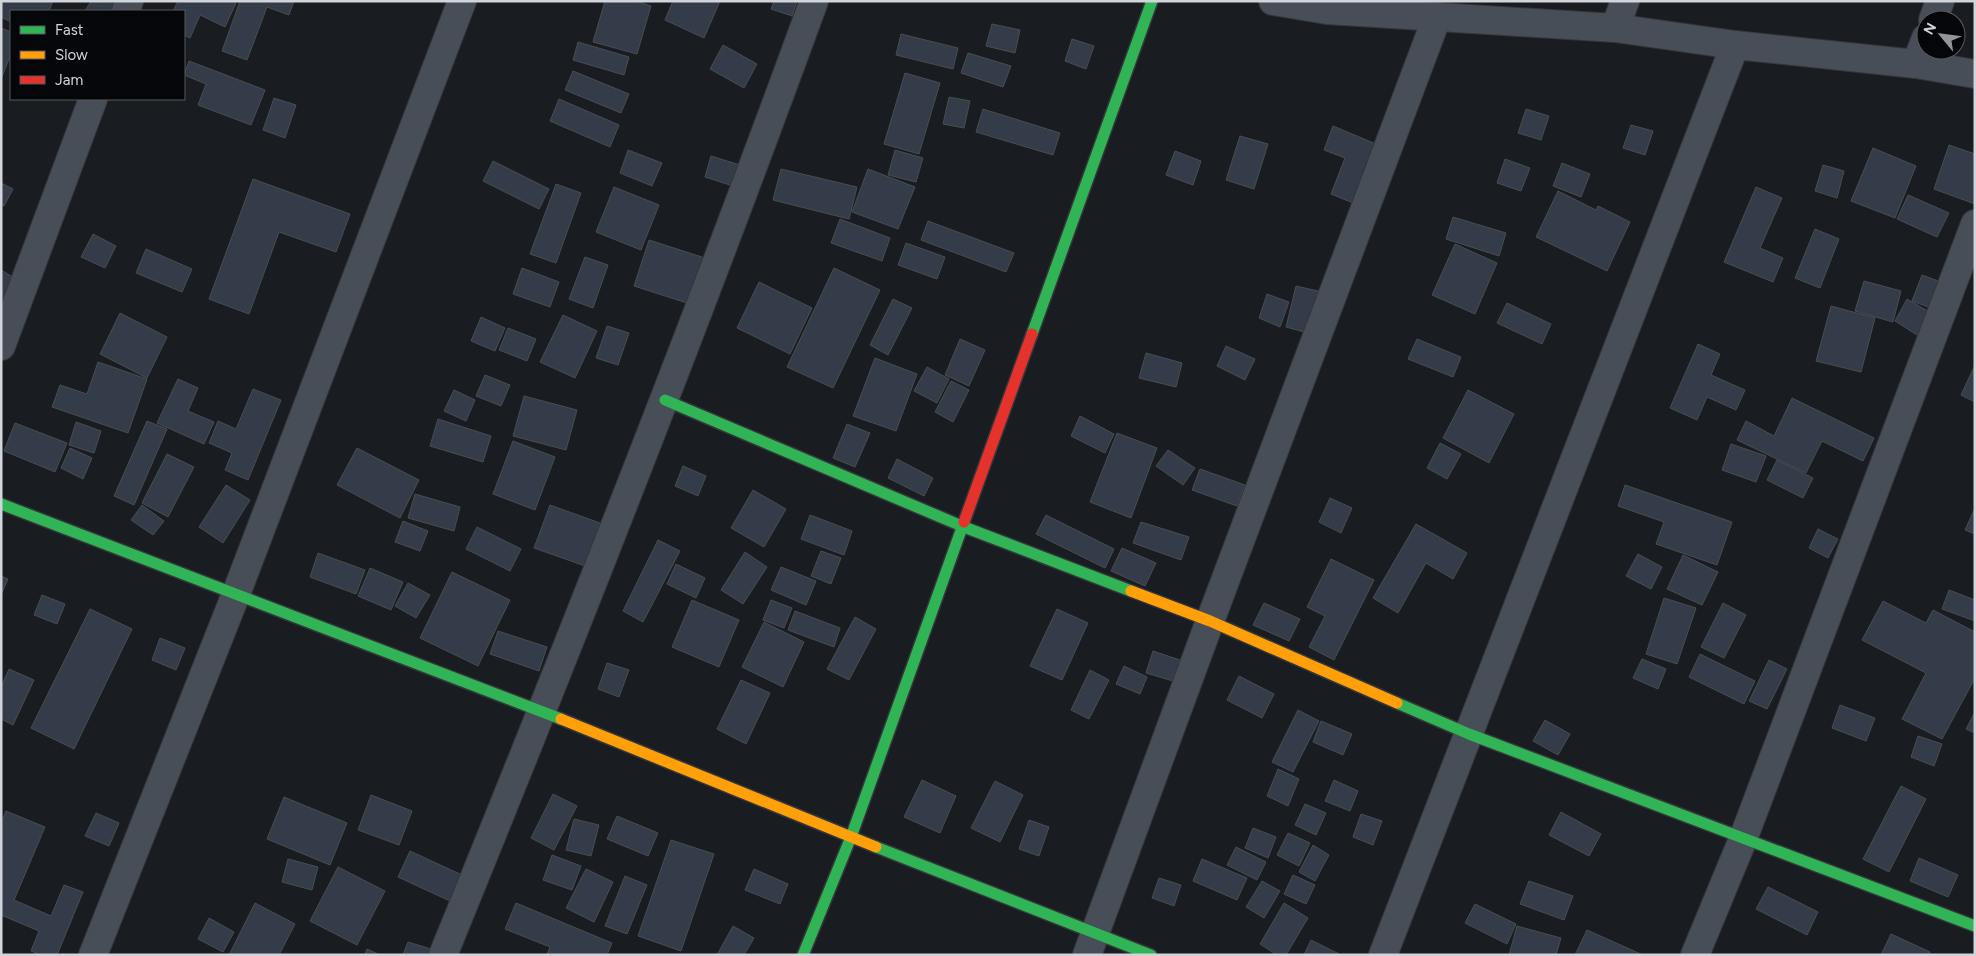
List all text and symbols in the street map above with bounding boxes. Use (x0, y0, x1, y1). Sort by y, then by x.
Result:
legend (10, 10, 185, 100)
north arrow (1916, 10, 1966, 60)
text: N (1920, 20, 1940, 38)
text: Fast (55, 21, 84, 39)
text: Slow (55, 46, 88, 64)
text: Jam (55, 71, 83, 89)

